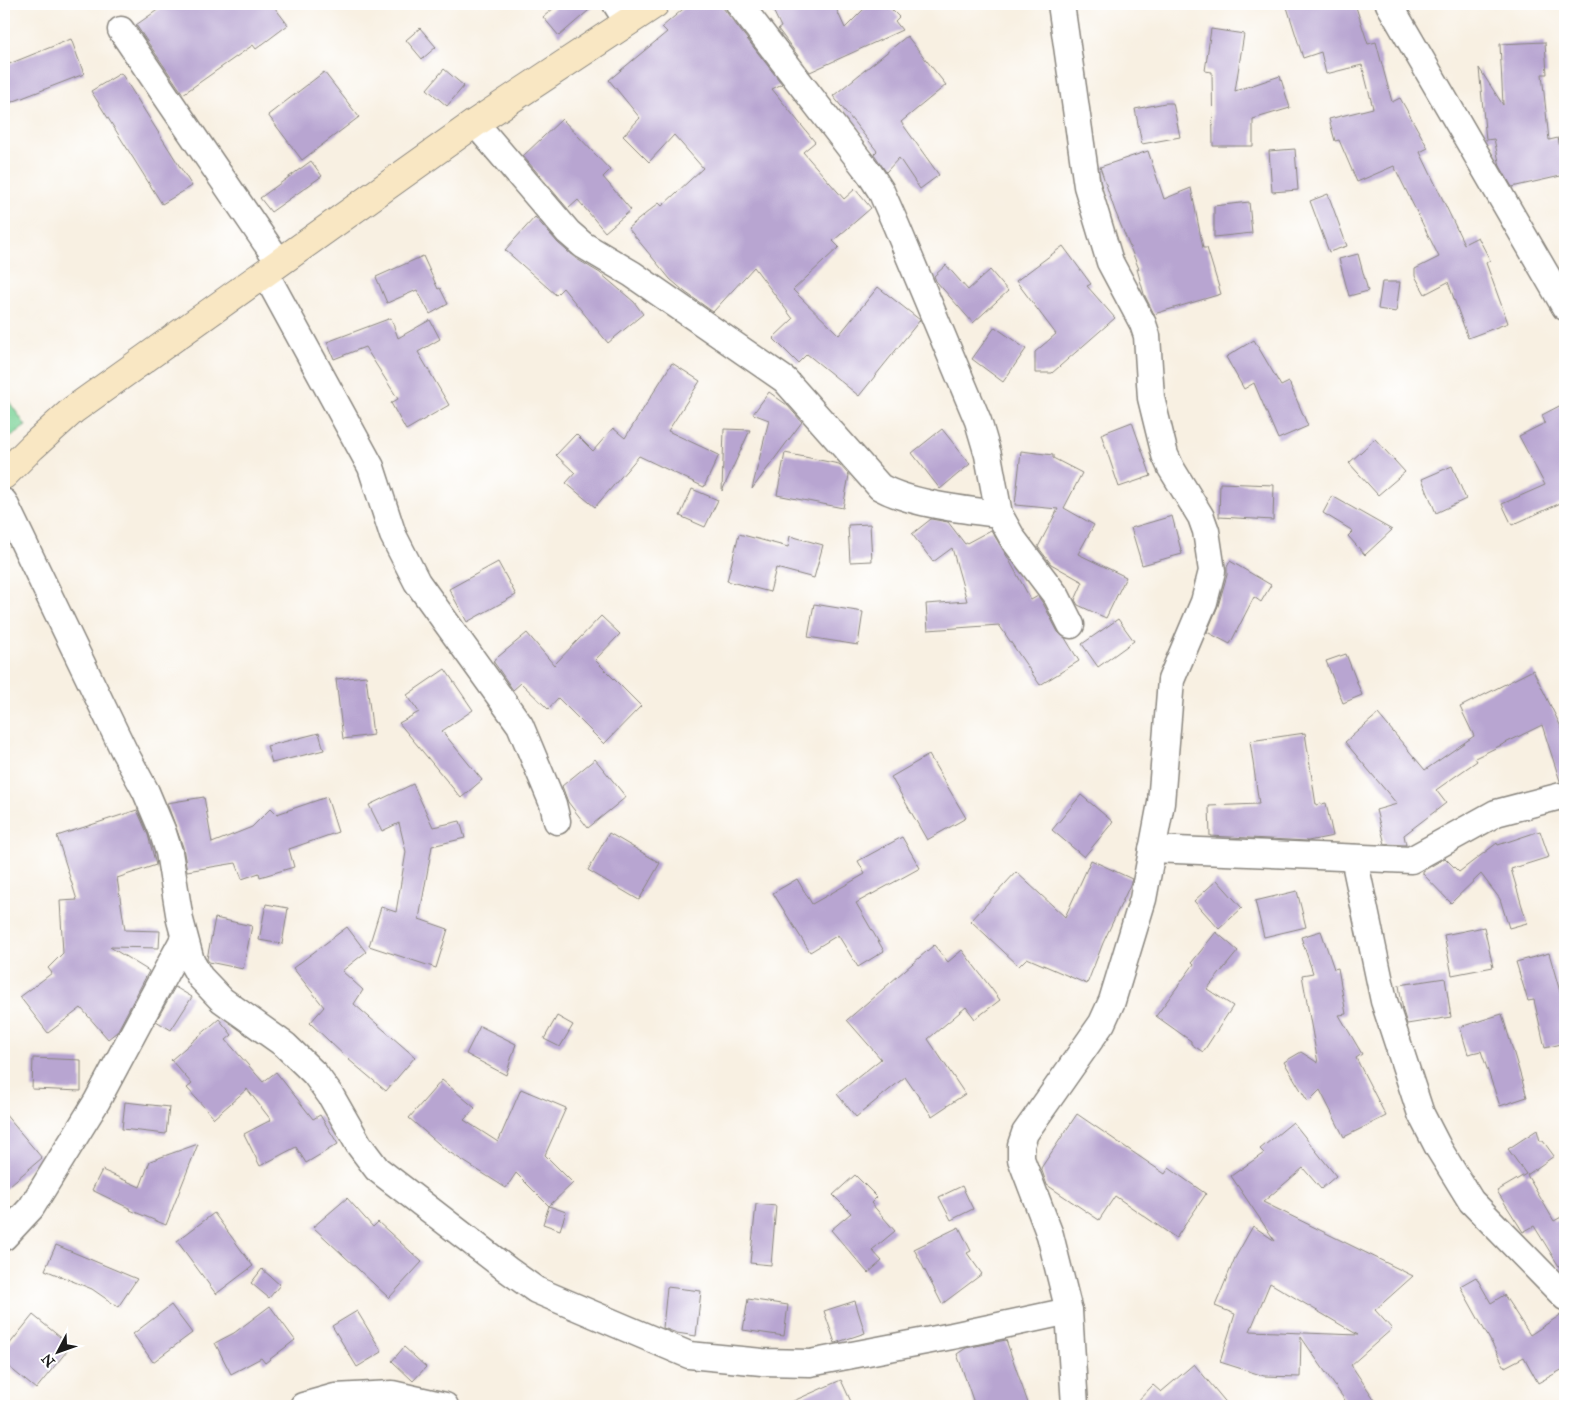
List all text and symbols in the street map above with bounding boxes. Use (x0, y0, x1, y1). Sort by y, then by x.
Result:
north arrow (32, 1328, 82, 1378)
text: N (38, 1350, 59, 1370)

